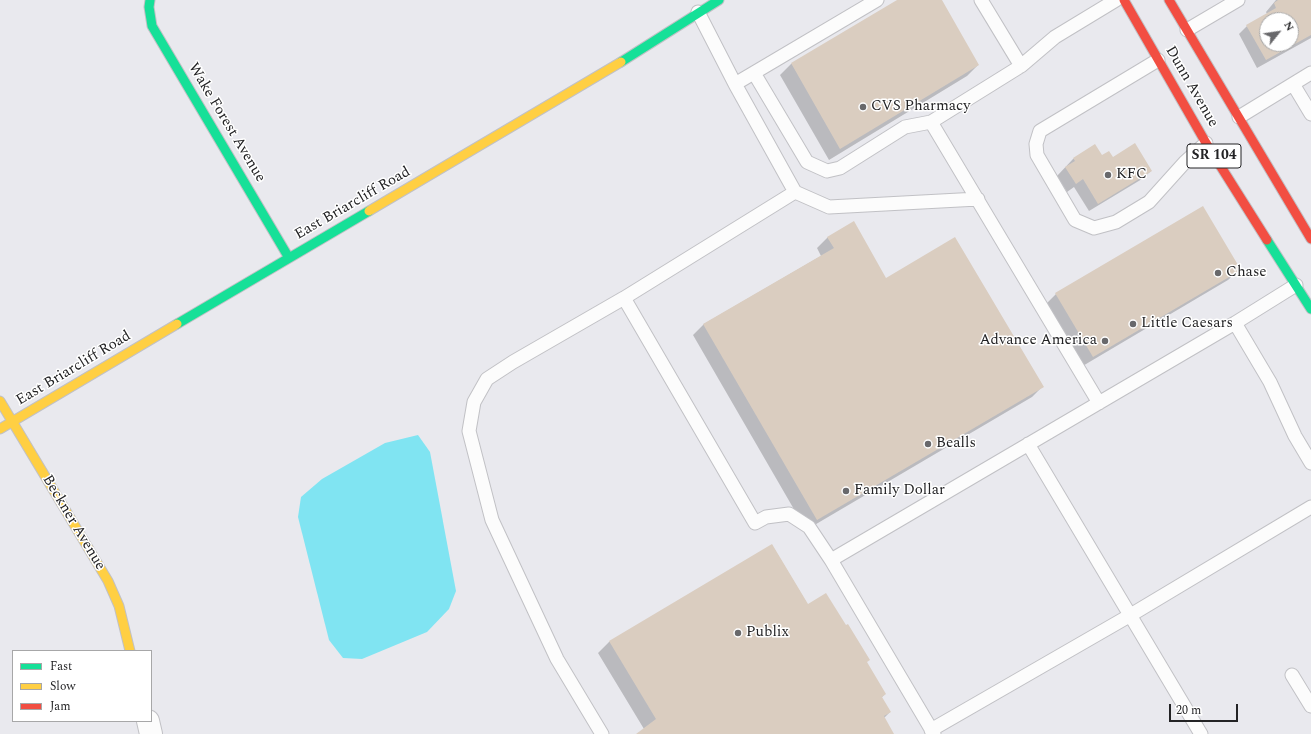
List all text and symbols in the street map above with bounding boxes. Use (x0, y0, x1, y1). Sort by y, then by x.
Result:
north arrow (1259, 12, 1299, 52)
text: N (1279, 18, 1299, 34)
street label: Dunn Avenue (1161, 43, 1221, 131)
street label: Wake Forest Avenue (183, 60, 269, 186)
place label: CVS Pharmacy (871, 98, 970, 116)
marker: CVS Pharmacy (858, 102, 868, 112)
road number: SR 104 (1187, 144, 1241, 168)
street label: East Briarcliff Road (292, 164, 414, 244)
place label: KFC (1116, 166, 1147, 184)
marker: KFC (1103, 170, 1113, 180)
place label: Chase (1226, 264, 1267, 282)
marker: Chase (1213, 268, 1223, 278)
place label: Little Caesars (1141, 315, 1233, 333)
marker: Little Caesars (1128, 319, 1138, 329)
street label: East Briarcliff Road (13, 328, 135, 410)
place label: Advance America (980, 332, 1097, 350)
marker: Advance America (1100, 336, 1110, 346)
place label: Bealls (936, 435, 976, 453)
marker: Bealls (923, 439, 933, 449)
street label: Beckner Avenue (37, 472, 109, 574)
place label: Family Dollar (854, 482, 945, 500)
marker: Family Dollar (841, 486, 851, 496)
place label: Publix (746, 624, 789, 642)
marker: Publix (733, 628, 743, 638)
legend (12, 650, 152, 722)
text: Fast (50, 657, 72, 676)
text: Slow (50, 677, 75, 696)
scale bar (1171, 696, 1240, 722)
text: Jam (50, 697, 71, 716)
text: 20 m (1176, 701, 1201, 720)

